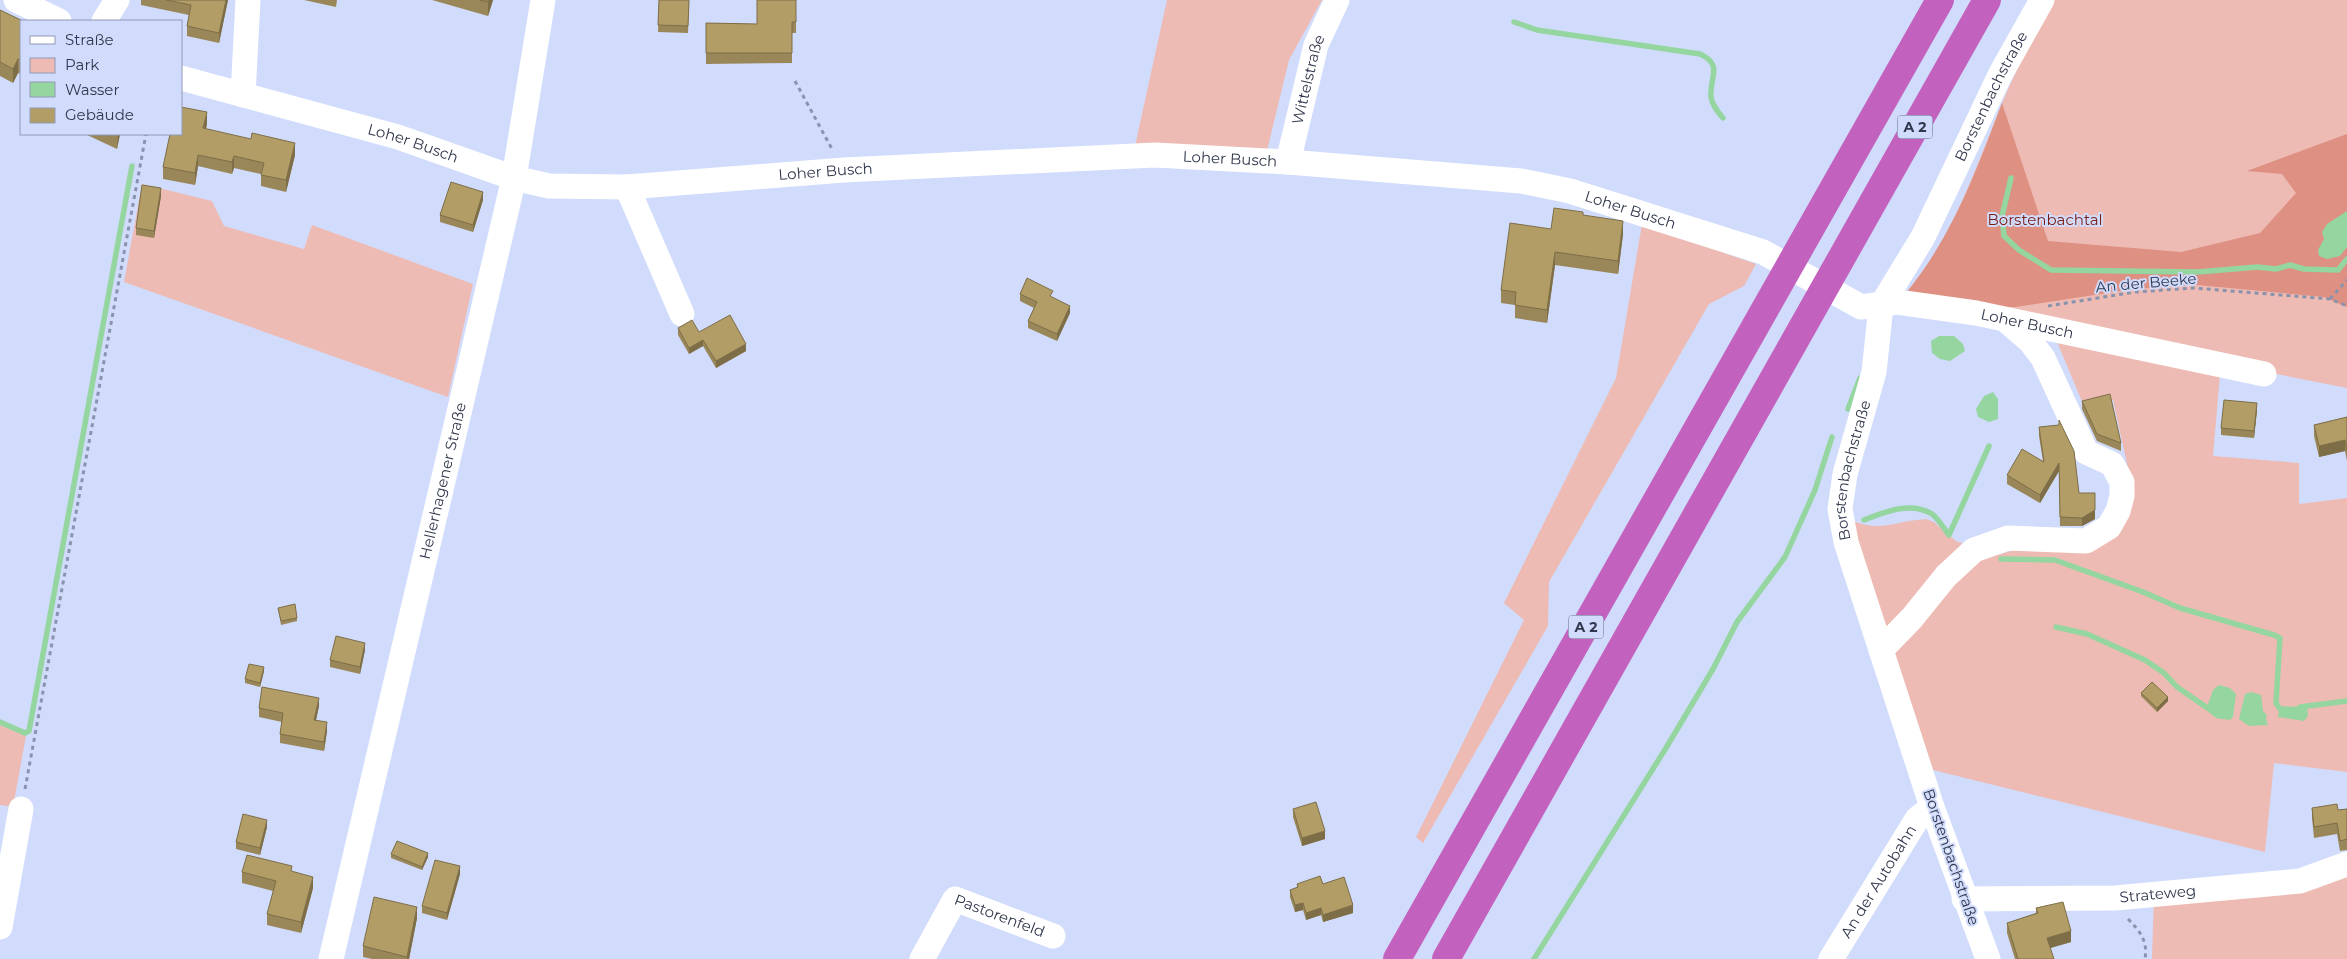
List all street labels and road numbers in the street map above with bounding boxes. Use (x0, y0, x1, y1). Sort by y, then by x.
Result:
street label: Borstenbachstraße (1950, 28, 2032, 164)
street label: Wittelstraße (1287, 31, 1329, 126)
road number: A 2 (1898, 115, 1932, 138)
street label: Loher Busch (366, 119, 461, 167)
street label: Loher Busch (1182, 146, 1278, 170)
street label: Loher Busch (778, 159, 873, 184)
street label: Loher Busch (1582, 186, 1678, 233)
street label: An der Beeke (2095, 269, 2197, 296)
street label: Loher Busch (1979, 304, 2075, 342)
street label: Borstenbachstraße (1830, 398, 1874, 542)
street label: Hellerhagener Straße (415, 401, 470, 561)
road number: A 2 (1568, 616, 1604, 638)
street label: Borstenbachstraße (1919, 786, 1984, 928)
street label: An der Autobahn (1836, 821, 1920, 941)
street label: Strateweg (2119, 881, 2197, 907)
street label: Pastorenfeld (952, 890, 1048, 941)

